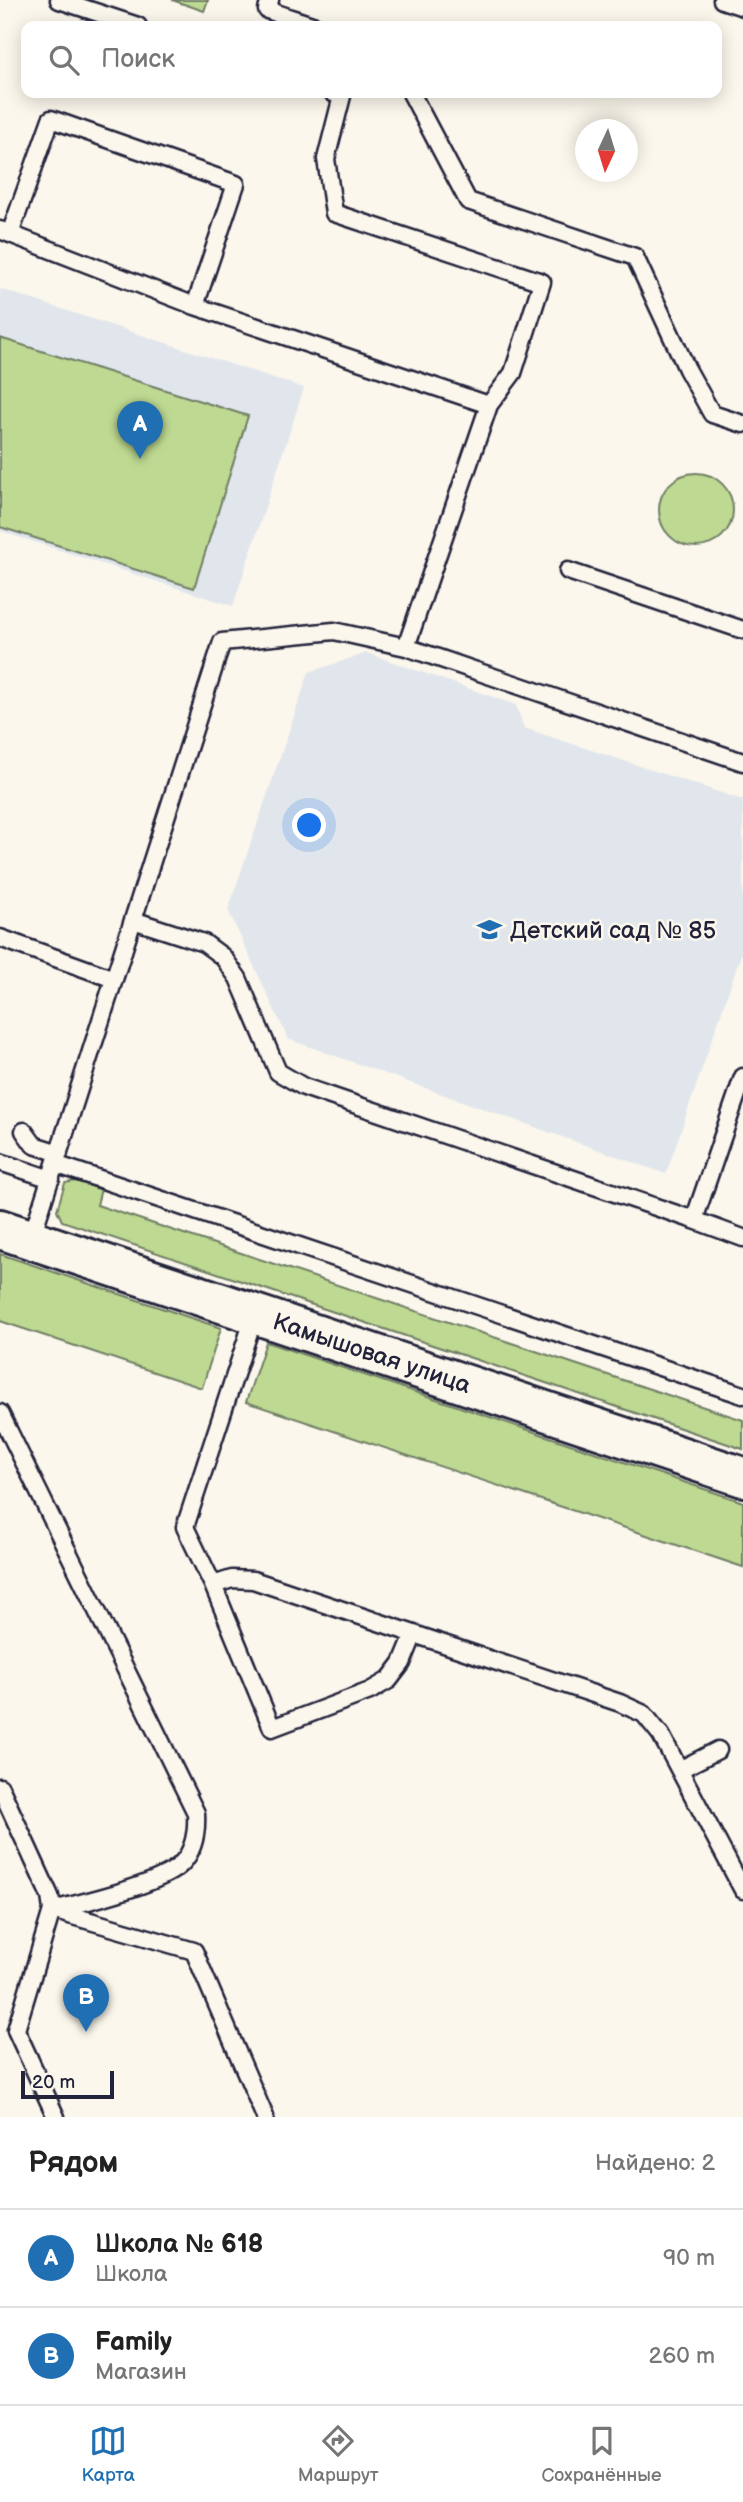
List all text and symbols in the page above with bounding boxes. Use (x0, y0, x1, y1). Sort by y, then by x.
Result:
search box (21, 21, 722, 98)
icon: search (45, 41, 83, 79)
text: Поиск (101, 44, 175, 75)
north arrow (575, 119, 638, 182)
pin: A (117, 401, 163, 459)
your location (292, 808, 326, 842)
school or university icon: Детский сад № 85 (476, 916, 504, 944)
place label: Детский сад № 85 (510, 916, 716, 945)
street label: Камышовая улица (269, 1307, 474, 1400)
pin: B (63, 1974, 109, 2032)
scale bar (21, 2068, 114, 2100)
text: 20 m (32, 2071, 75, 2094)
text: Рядом (28, 2145, 118, 2181)
text: Найдено: 2 (595, 2149, 715, 2177)
text: Школа № 618 (95, 2229, 263, 2260)
text: A (44, 2244, 58, 2272)
text: 90 m (663, 2244, 715, 2272)
text: Школа (95, 2260, 168, 2288)
text: Family (95, 2327, 172, 2358)
text: B (43, 2342, 59, 2370)
text: 260 m (649, 2342, 715, 2370)
text: Магазин (95, 2358, 187, 2386)
tab: Карта (81, 2422, 135, 2487)
tab: Маршрут (298, 2422, 379, 2487)
tab: Сохранённые (542, 2422, 662, 2487)

